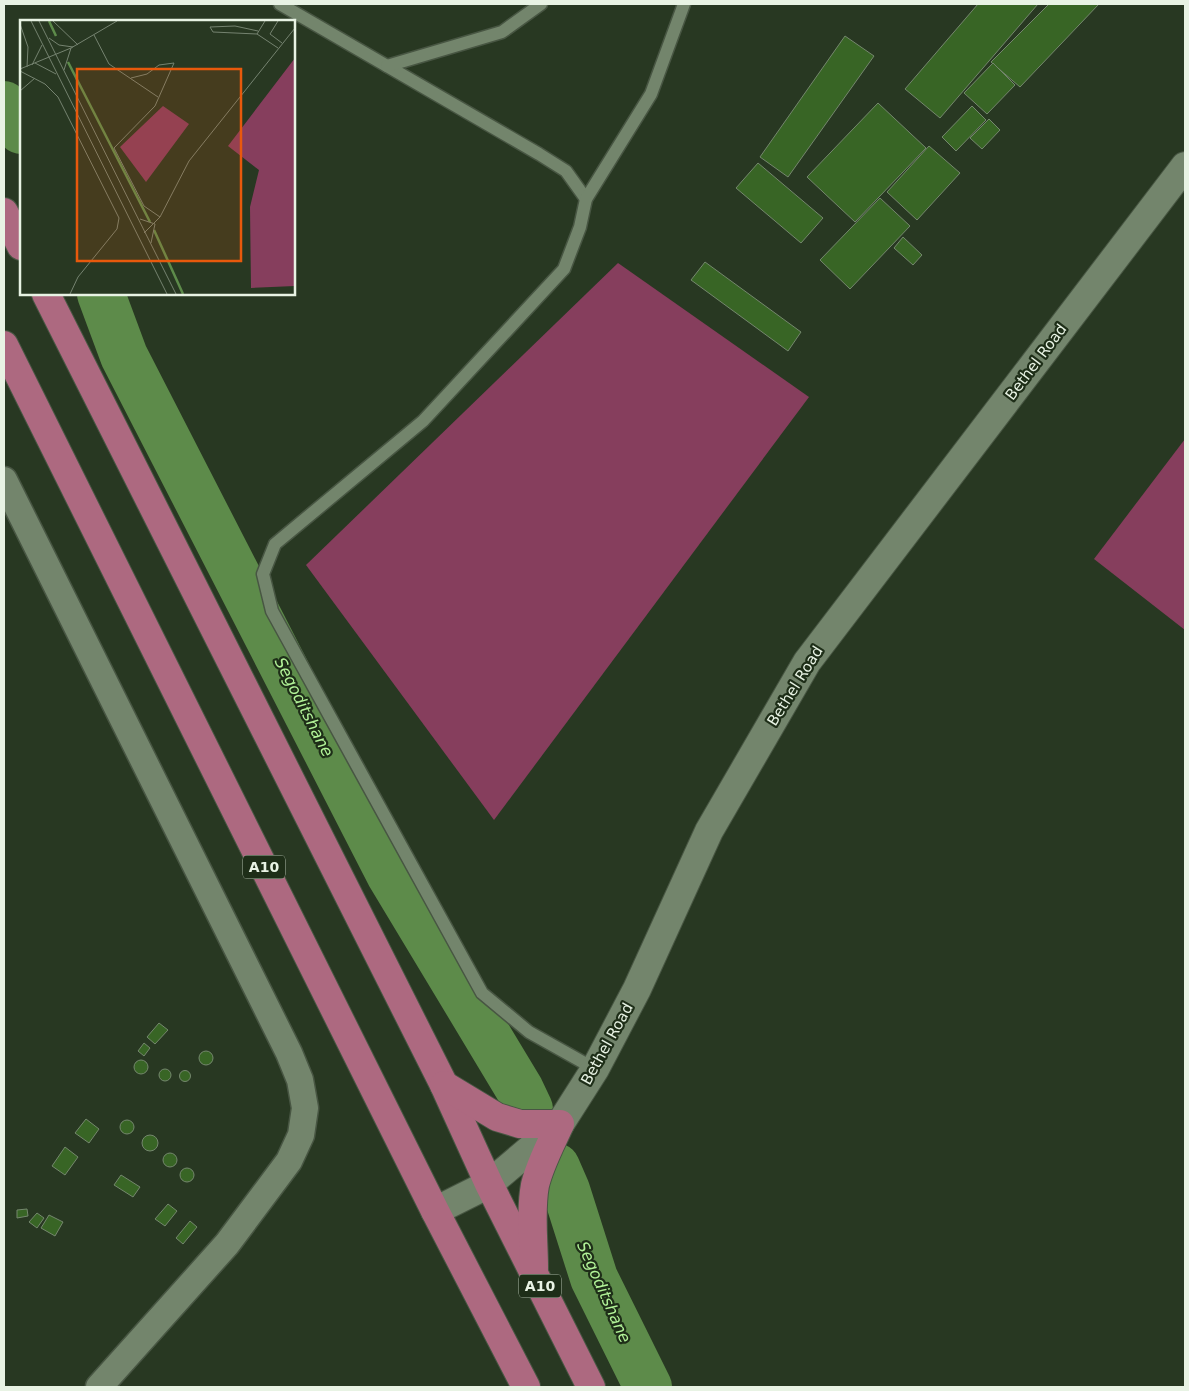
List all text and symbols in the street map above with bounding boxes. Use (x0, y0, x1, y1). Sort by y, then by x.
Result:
inset map (20, 20, 295, 295)
street label: Bethel Road (1002, 320, 1070, 404)
street label: Bethel Road (763, 643, 827, 729)
water label: Segoditshane (271, 654, 337, 760)
road number: A10 (243, 856, 285, 879)
street label: Bethel Road (577, 1000, 637, 1088)
water label: Segoditshane (573, 1238, 635, 1346)
road number: A10 (519, 1274, 561, 1298)

